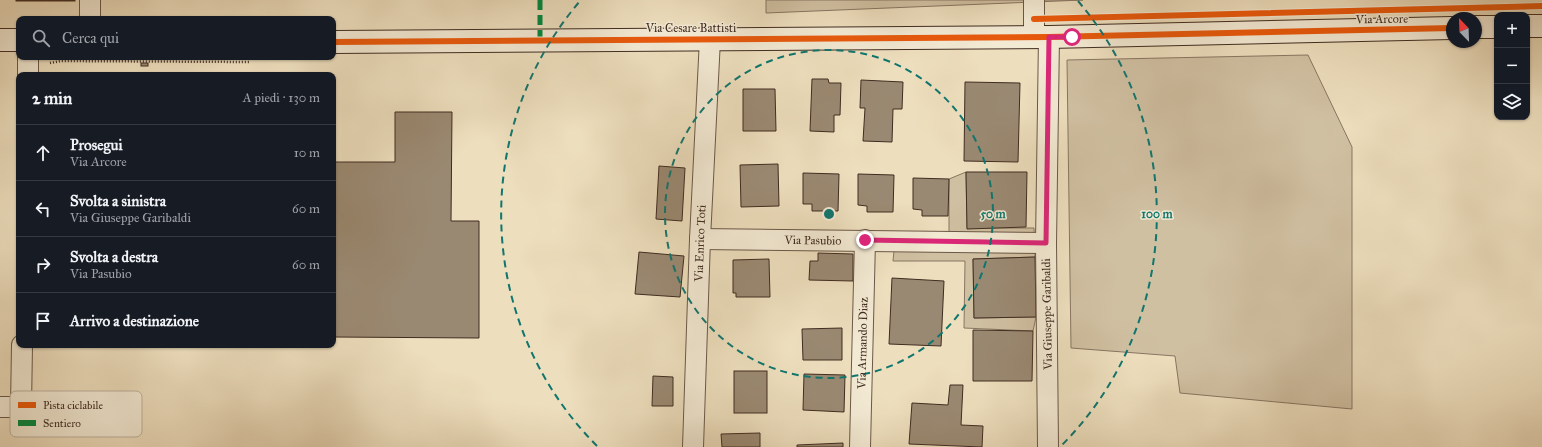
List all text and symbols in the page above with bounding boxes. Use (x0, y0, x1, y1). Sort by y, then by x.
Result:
street label: Via Arcore (1355, 12, 1408, 26)
north arrow (1446, 12, 1482, 48)
map controls (1494, 12, 1530, 120)
button: + (1494, 12, 1530, 48)
search box (16, 16, 336, 60)
street label: Via Cesare Battisti (645, 21, 737, 35)
icon: search (30, 27, 52, 49)
route start (1063, 28, 1081, 46)
text: Cerca qui (62, 29, 119, 47)
button: − (1494, 48, 1530, 84)
button: layers (1494, 84, 1530, 120)
text: 2 min (32, 88, 72, 109)
text: A piedi · 130 m (243, 90, 320, 106)
text: Prosegui (70, 136, 123, 154)
icon: ahead (32, 142, 54, 164)
text: 10 m (294, 145, 320, 161)
text: Via Arcore (70, 154, 127, 170)
text: Svolta a sinistra (70, 192, 166, 210)
icon: left (32, 198, 54, 220)
text: 60 m (292, 201, 320, 217)
street label: Via Enrico Toti (692, 204, 709, 283)
centre of rings (822, 207, 836, 221)
text: 50 m (980, 207, 1007, 221)
text: 100 m (1141, 207, 1174, 221)
text: Via Giuseppe Garibaldi (70, 210, 191, 226)
route end (856, 231, 874, 249)
street label: Via Pasubio (783, 233, 842, 248)
text: Svolta a destra (70, 248, 158, 266)
icon: right (32, 254, 54, 276)
text: 60 m (292, 257, 320, 273)
street label: Via Giuseppe Garibaldi (1039, 257, 1055, 371)
text: Via Pasubio (70, 266, 132, 282)
street label: Via Armando Diaz (854, 297, 871, 390)
icon: arrive (32, 310, 54, 332)
text: Arrivo a destinazione (70, 312, 199, 330)
legend (10, 391, 142, 437)
text: Pista ciclabile (43, 399, 103, 412)
text: Sentiero (43, 417, 81, 430)

